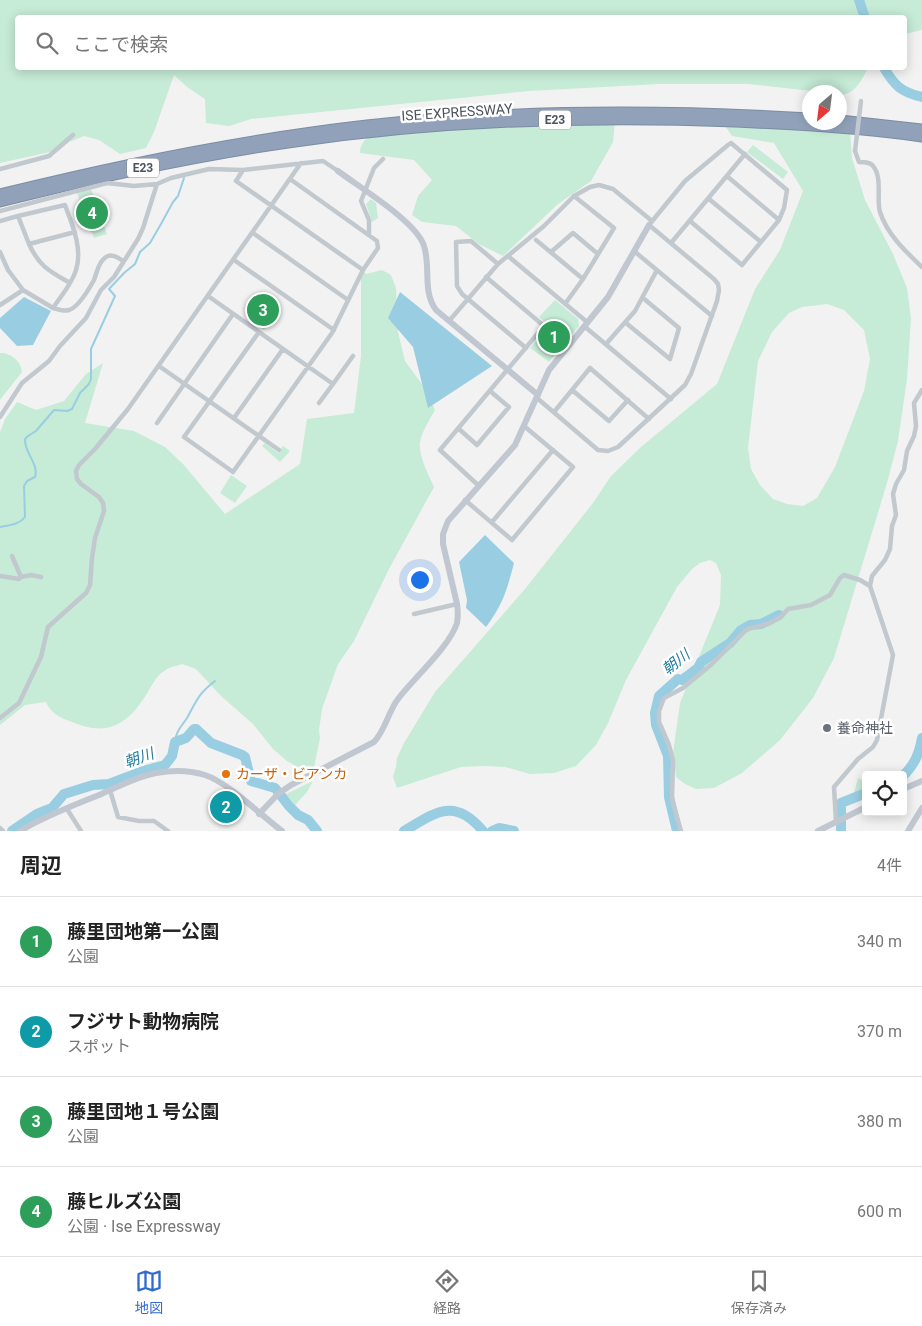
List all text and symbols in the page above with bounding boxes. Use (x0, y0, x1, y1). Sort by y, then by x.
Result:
search box (15, 15, 907, 70)
icon: search (33, 29, 61, 57)
text: ここで検索 (73, 33, 168, 56)
north arrow (802, 85, 847, 130)
street label: ISE EXPRESSWAY (401, 100, 514, 124)
road number: E23 (539, 110, 571, 130)
road number: E23 (127, 158, 159, 178)
pin: 4 (76, 194, 108, 232)
pin: 3 (247, 291, 279, 329)
pin: 1 (538, 318, 570, 356)
your location (407, 567, 433, 593)
water label: 朝川 (659, 644, 695, 678)
place label: 養命神社 (837, 720, 893, 736)
marker: 養命神社 (821, 722, 833, 734)
water label: 朝川 (122, 744, 158, 772)
place label: カーザ・ビアンカ (236, 766, 347, 782)
marker: カーザ・ビアンカ (220, 768, 232, 780)
map controls (862, 771, 907, 816)
button: locate (862, 771, 907, 816)
pin: 2 (210, 788, 242, 826)
text: 周辺 (20, 854, 62, 878)
text: 4件 (877, 856, 902, 875)
text: 藤里団地第一公園 (67, 920, 219, 943)
text: 1 (31, 932, 41, 951)
text: 340 m (857, 932, 902, 951)
text: 公園 (67, 947, 99, 966)
text: フジサト動物病院 (67, 1010, 219, 1033)
text: 2 (31, 1022, 41, 1041)
text: 370 m (857, 1022, 902, 1041)
text: スポット (67, 1037, 131, 1056)
text: 藤里団地１号公園 (67, 1100, 219, 1123)
text: 3 (31, 1112, 41, 1131)
text: 380 m (857, 1112, 902, 1131)
text: 公園 (67, 1127, 99, 1146)
text: 藤ヒルズ公園 (67, 1190, 181, 1213)
text: 4 (31, 1202, 41, 1221)
text: 600 m (857, 1202, 902, 1221)
text: 公園 · Ise Expressway (67, 1217, 221, 1236)
tab: 地図 (135, 1267, 163, 1317)
tab: 経路 (433, 1267, 461, 1317)
tab: 保存済み (731, 1267, 787, 1317)

